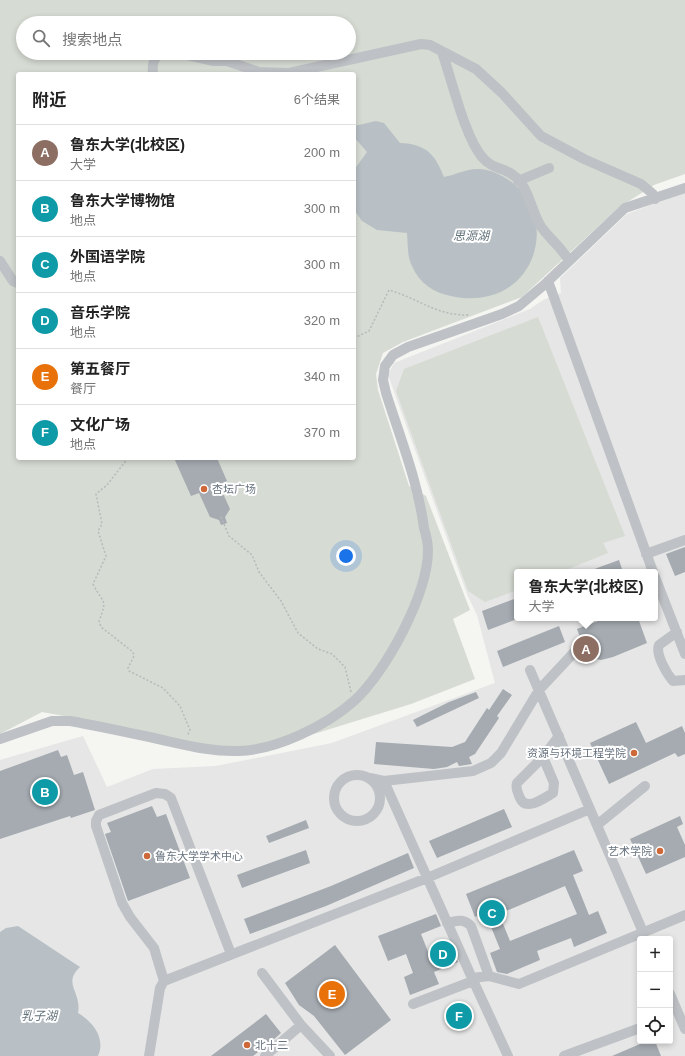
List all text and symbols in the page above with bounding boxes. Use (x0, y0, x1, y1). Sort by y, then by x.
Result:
search box (16, 16, 356, 60)
icon: search (30, 27, 52, 49)
text: 搜索地点 (62, 31, 122, 48)
text: 附近 (32, 91, 66, 110)
text: 6个结果 (294, 92, 340, 107)
text: 鲁东大学(北校区) (70, 136, 185, 153)
text: A (40, 145, 50, 160)
text: 200 m (304, 145, 340, 160)
text: 大学 (70, 157, 96, 172)
text: 鲁东大学博物馆 (70, 192, 175, 209)
text: B (40, 201, 50, 216)
text: 300 m (304, 201, 340, 216)
text: 地点 (70, 213, 96, 228)
water label: 思源湖 (453, 229, 491, 243)
text: 外国语学院 (70, 248, 145, 265)
text: C (40, 257, 50, 272)
text: 300 m (304, 257, 340, 272)
text: 地点 (70, 269, 96, 284)
text: 音乐学院 (70, 304, 130, 321)
text: D (40, 313, 50, 328)
text: 320 m (304, 313, 340, 328)
text: 地点 (70, 325, 96, 340)
text: 第五餐厅 (70, 360, 130, 377)
text: E (41, 369, 49, 384)
text: 340 m (304, 369, 340, 384)
text: 餐厅 (70, 381, 96, 396)
text: 文化广场 (70, 416, 130, 433)
text: F (41, 425, 49, 440)
text: 370 m (304, 425, 340, 440)
text: 地点 (70, 437, 96, 452)
place label: 杏坛广场 (212, 483, 256, 495)
marker: 杏坛广场 (199, 484, 209, 494)
your location (336, 546, 356, 566)
popup (514, 569, 658, 621)
text: 鲁东大学(北校区) (529, 578, 644, 595)
text: 大学 (529, 599, 555, 614)
pin: A (573, 634, 599, 664)
place label: 资源与环境工程学院 (527, 747, 626, 759)
marker: 资源与环境工程学院 (629, 748, 639, 758)
pin: B (32, 777, 58, 807)
place label: 艺术学院 (608, 845, 652, 857)
marker: 艺术学院 (655, 846, 665, 856)
place label: 鲁东大学学术中心 (155, 850, 243, 862)
marker: 鲁东大学学术中心 (142, 851, 152, 861)
pin: C (479, 898, 505, 928)
map controls (637, 936, 673, 1044)
button: + (637, 936, 673, 972)
pin: D (430, 939, 456, 969)
button: − (637, 972, 673, 1008)
pin: E (319, 979, 345, 1009)
pin: F (446, 1001, 472, 1031)
button: locate (637, 1008, 673, 1044)
water label: 乳子湖 (21, 1009, 59, 1023)
place label: 北十二 (255, 1039, 288, 1051)
marker: 北十二 (242, 1040, 252, 1050)

